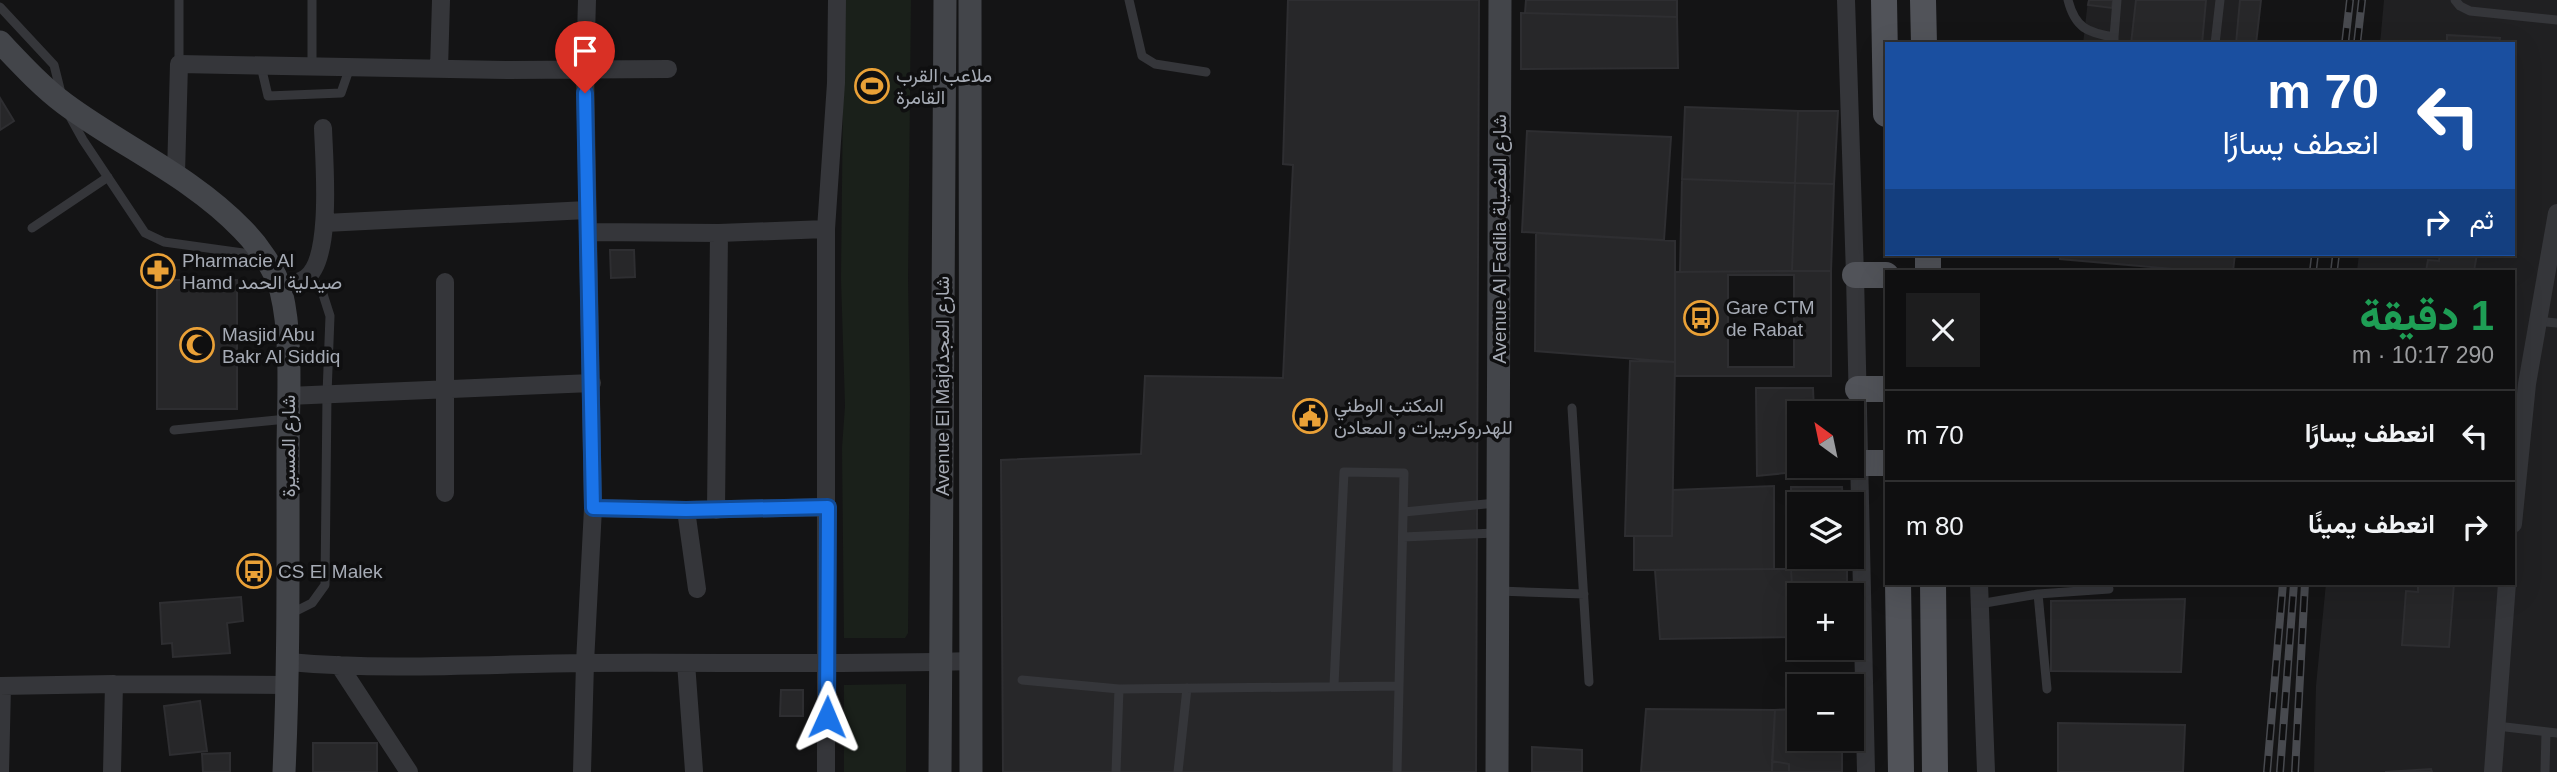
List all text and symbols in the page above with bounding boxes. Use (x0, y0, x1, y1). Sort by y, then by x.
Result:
pin (555, 21, 615, 93)
icon: arrive (566, 32, 604, 70)
text: 70 m (2267, 64, 2379, 118)
place label: ملاعب القرب القامرة (896, 65, 992, 109)
sports icon: ملاعب القرب القامرة (853, 67, 891, 105)
icon: left (2403, 70, 2494, 161)
street label: Avenue Al Fadila شارع الفضيلة (1489, 114, 1512, 364)
text: انعطف يسارًا (2222, 125, 2379, 161)
icon: right (2418, 203, 2456, 241)
text: ثم (2470, 205, 2494, 235)
place label: Pharmacie Al Hamd صيدلية الحمد (182, 250, 342, 294)
pharmacy icon: Pharmacie Al Hamd صيدلية الحمد (139, 252, 177, 290)
street label: Avenue El Majdشارع المجد (932, 276, 955, 496)
text: 1 دقيقة (2360, 292, 2494, 339)
button: close (1906, 293, 1980, 367)
place label: Gare CTM de Rabat (1726, 297, 1815, 340)
bus stop icon: Gare CTM de Rabat (1682, 299, 1720, 337)
place label: Masjid Abu Bakr Al Siddiq (222, 324, 340, 367)
mosque icon: Masjid Abu Bakr Al Siddiq (178, 326, 216, 364)
text: 290 m · 10:17 (2352, 342, 2494, 368)
street label: شارع المسيرة (278, 395, 301, 497)
place label: المكتب الوطني للهدروكربيرات و المعادن (1334, 395, 1513, 439)
public building icon: المكتب الوطني للهدروكربيرات و المعادن (1291, 397, 1329, 435)
north arrow (1787, 401, 1864, 478)
map controls (1787, 401, 1864, 751)
icon: left (2456, 417, 2494, 455)
text: انعطف يسارًا (2305, 418, 2435, 448)
text: 70 m (1906, 420, 1964, 450)
button: layers (1787, 492, 1864, 569)
icon: right (2456, 508, 2494, 546)
text: انعطف يمينًا (2308, 509, 2435, 539)
text: 80 m (1906, 511, 1964, 541)
bus stop icon: CS El Malek (235, 552, 273, 590)
place label: CS El Malek (278, 561, 383, 582)
button: + (1787, 583, 1864, 660)
button: − (1787, 674, 1864, 751)
position arrow (790, 680, 864, 754)

